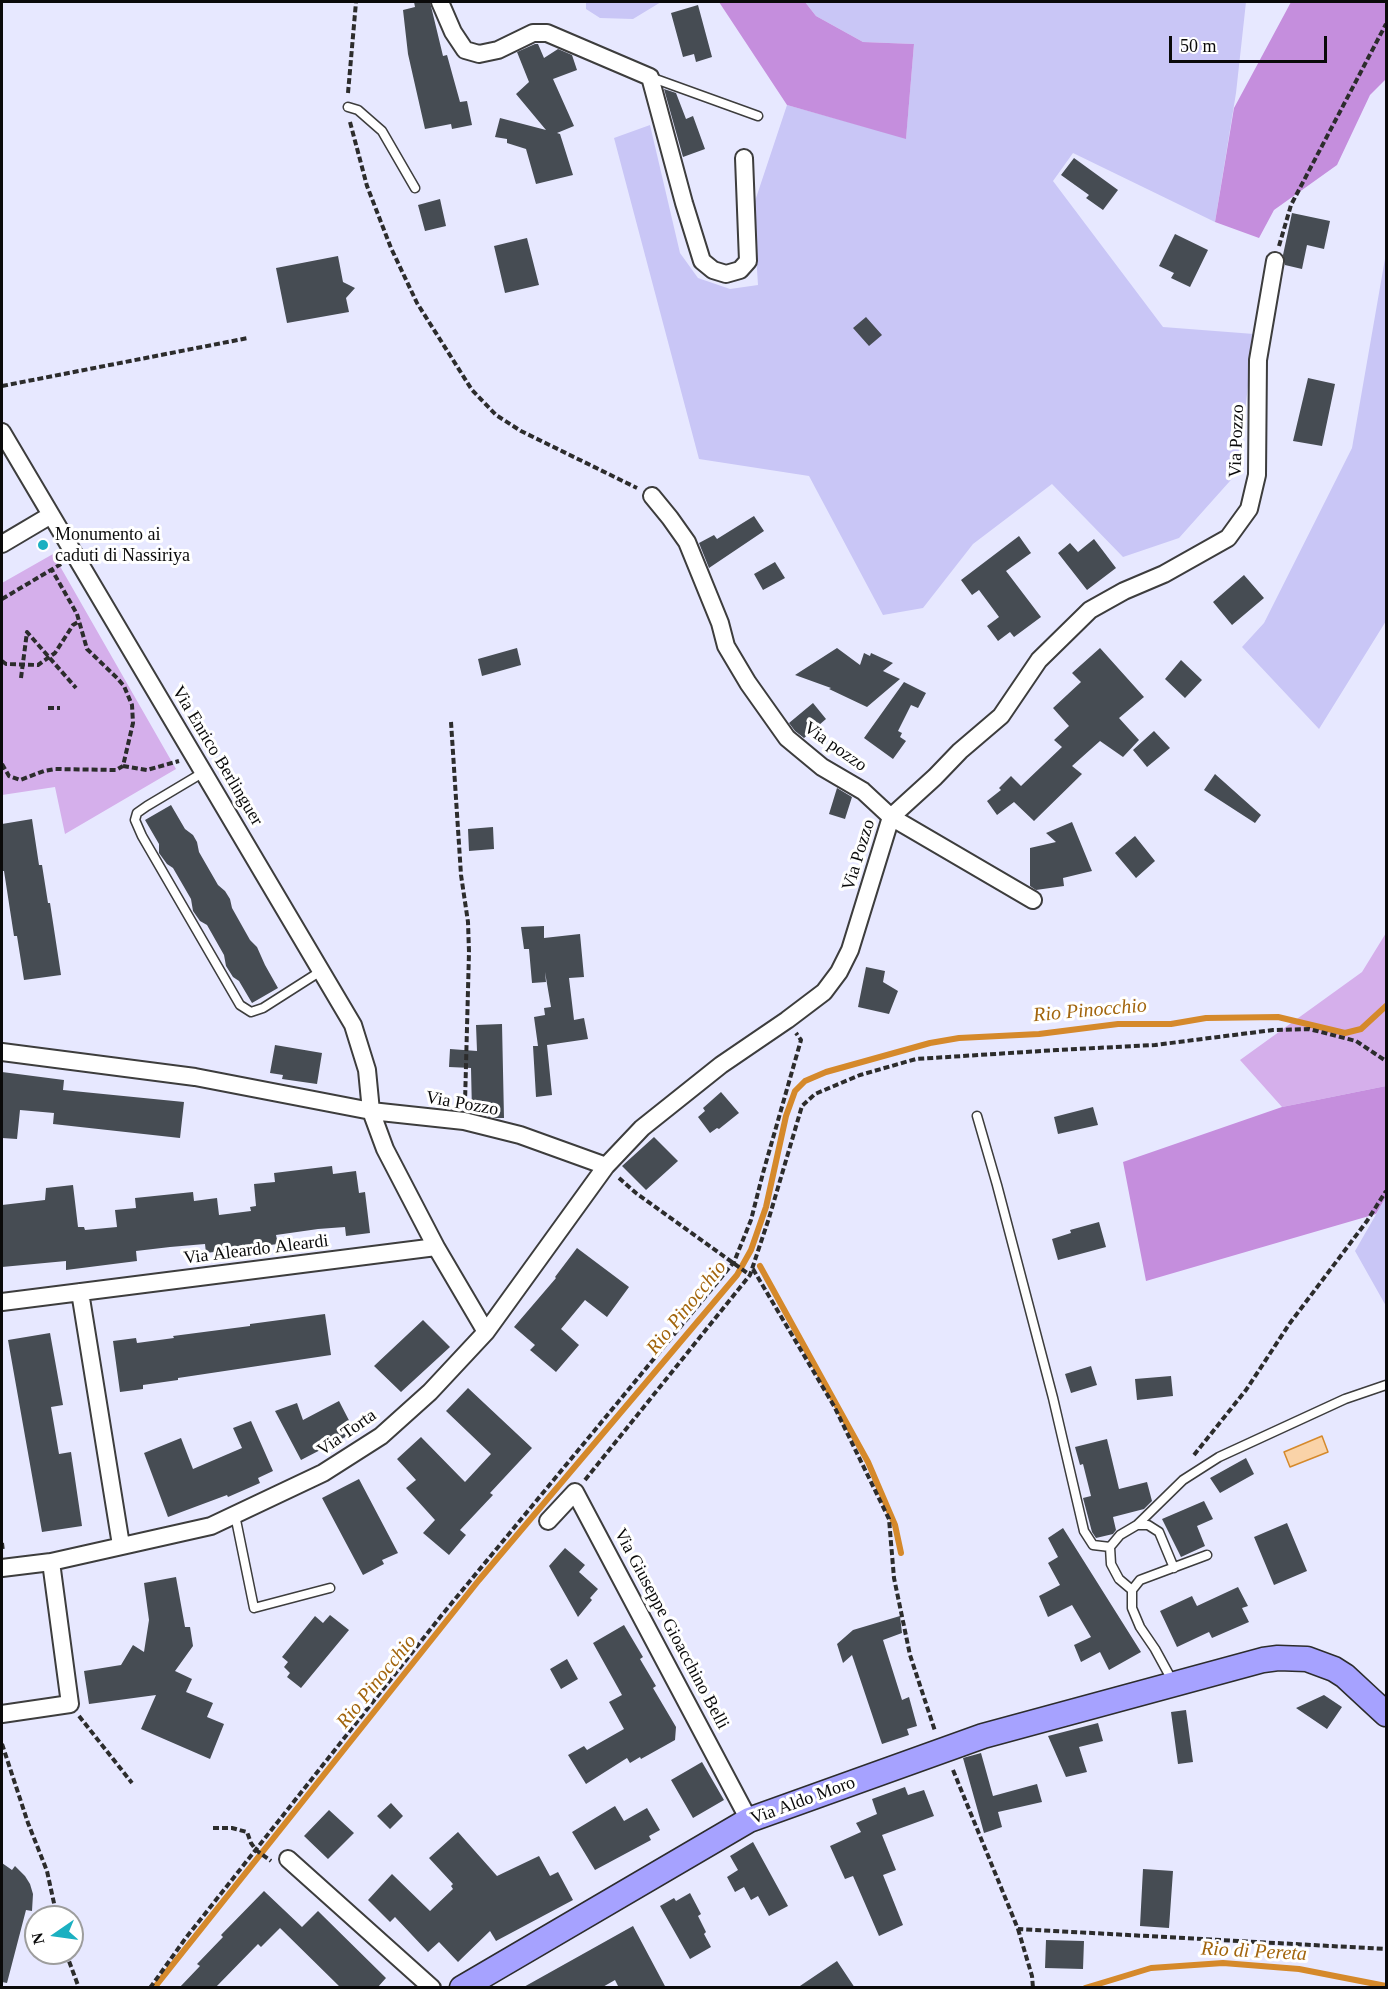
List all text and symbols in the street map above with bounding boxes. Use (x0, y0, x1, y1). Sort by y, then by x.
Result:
scale bar (1172, 24, 1330, 62)
text: 50 m (1180, 36, 1217, 56)
street label: Via Pozzo (1225, 404, 1249, 478)
place label: Monumento ai caduti di Nassiriya (55, 524, 190, 566)
marker: Monumento ai caduti di Nassiriya (36, 538, 50, 552)
street label: Via Enrico Berlinguer (167, 682, 267, 830)
street label: Via pozzo (799, 717, 871, 777)
street label: Via Pozzo (838, 817, 880, 893)
water label: Rio Pinocchio (1032, 994, 1148, 1028)
street label: Via Pozzo (424, 1087, 500, 1121)
street label: Via Aleardo Aleardi (182, 1230, 330, 1270)
water label: Rio Pinocchio (642, 1256, 732, 1360)
street label: Via Torta (313, 1405, 381, 1461)
street label: Via Giuseppe Gioacchino Belli (609, 1525, 733, 1733)
water label: Rio Pinocchio (332, 1630, 422, 1734)
street label: Via Aldo Moro (748, 1772, 858, 1830)
north arrow (24, 1905, 84, 1965)
text: N (28, 1931, 48, 1946)
water label: Rio di Pereta (1200, 1937, 1308, 1967)

